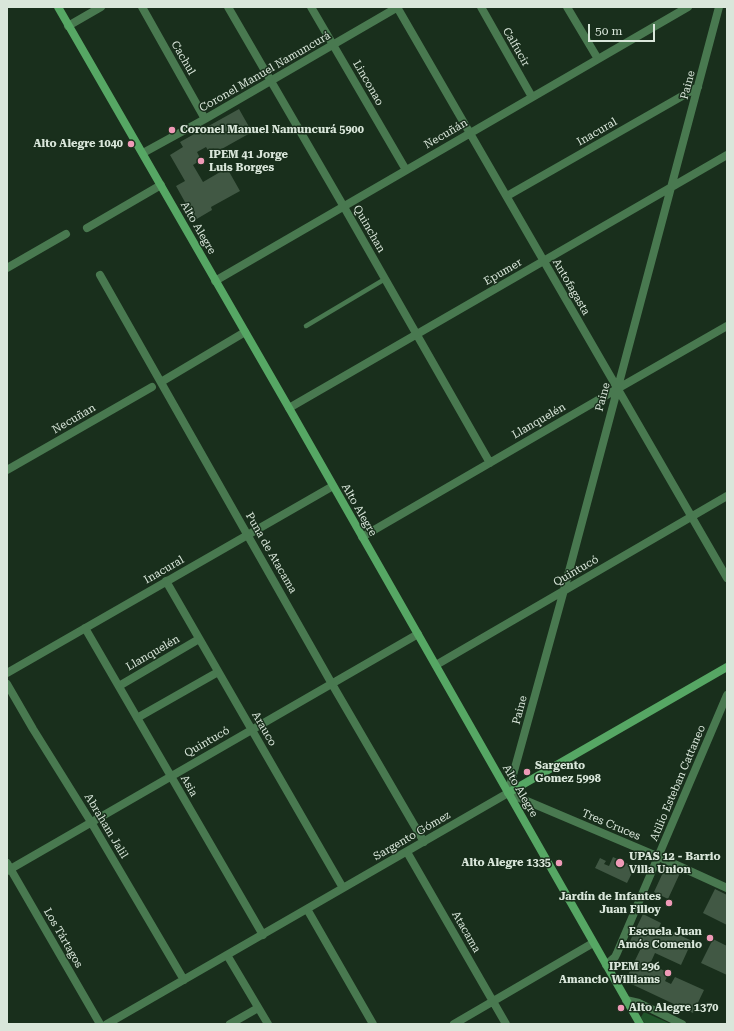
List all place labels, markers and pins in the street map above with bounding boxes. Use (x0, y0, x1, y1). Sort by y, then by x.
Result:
place label: Coronel Manuel Namuncurá 5900 (180, 123, 364, 137)
marker: Coronel Manuel Namuncurá 5900 (167, 125, 177, 135)
place label: Alto Alegre 1040 (34, 137, 123, 151)
marker: Alto Alegre 1040 (126, 139, 136, 149)
place label: IPEM 41 Jorge Luis Borges (209, 148, 288, 174)
marker: IPEM 41 Jorge Luis Borges (196, 156, 206, 166)
place label: Sargento Gomez 5998 (535, 759, 601, 785)
marker: Sargento Gomez 5998 (522, 767, 532, 777)
place label: UPAS 12 - Barrio Villa Union (629, 850, 720, 876)
place label: Alto Alegre 1335 (462, 856, 551, 870)
marker: UPAS 12 - Barrio Villa Union (614, 857, 626, 869)
marker: Alto Alegre 1335 (554, 858, 564, 868)
place label: Jardín de Infantes Juan Filloy (559, 890, 661, 916)
marker: Jardín de Infantes Juan Filloy (664, 898, 674, 908)
place label: Escuela Juan Amós Comenio (618, 925, 702, 951)
marker: Escuela Juan Amós Comenio (705, 933, 715, 943)
place label: IPEM 296 Amancio Williams (559, 960, 660, 986)
marker: IPEM 296 Amancio Williams (663, 968, 673, 978)
place label: Alto Alegre 1370 (629, 1001, 718, 1015)
marker: Alto Alegre 1370 (616, 1003, 626, 1013)

